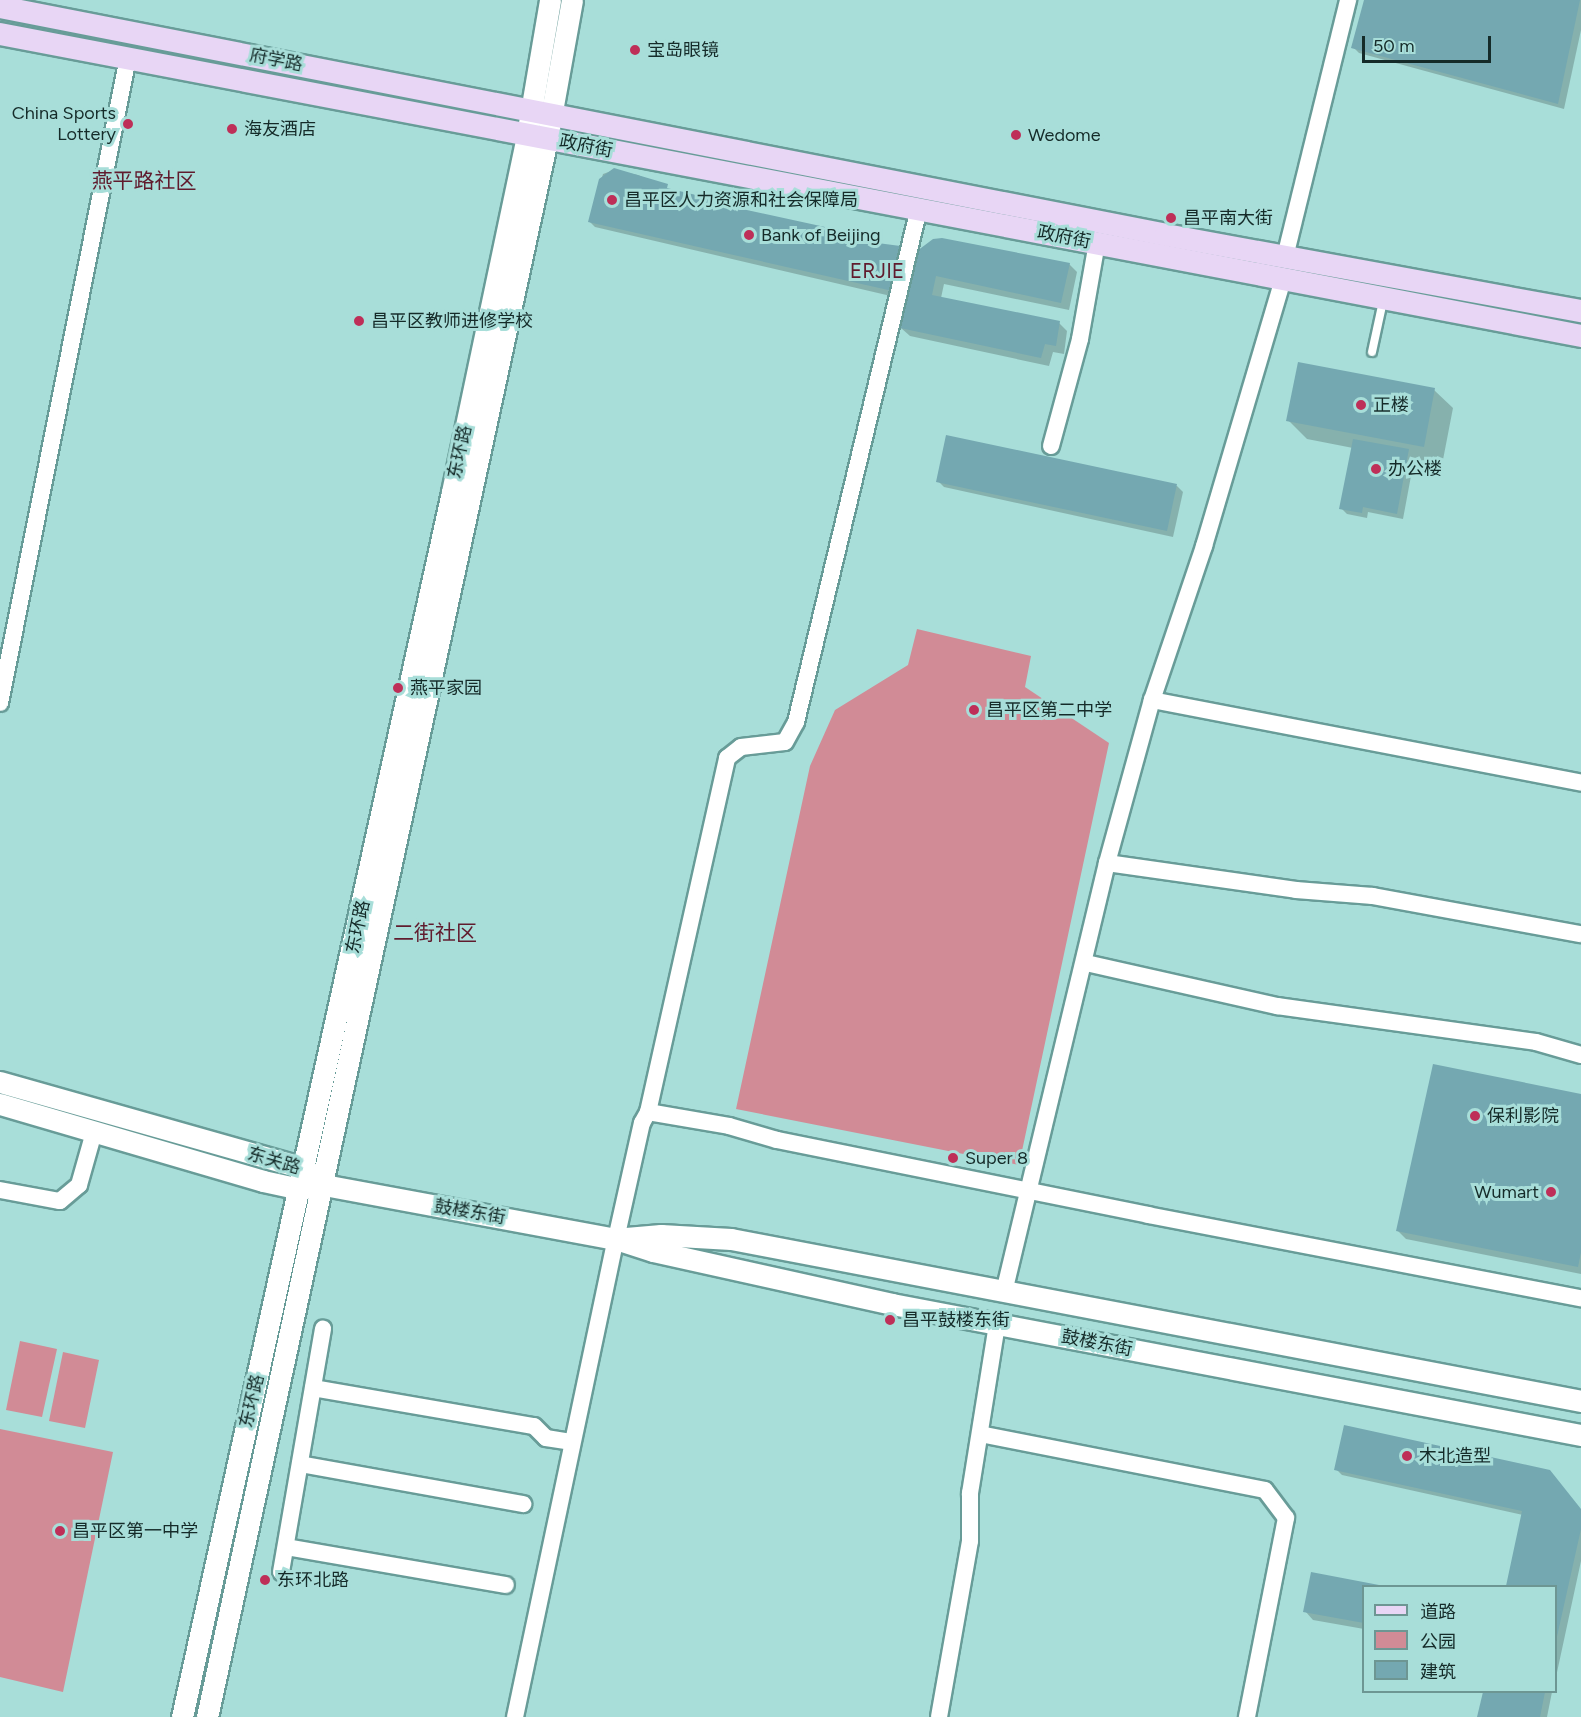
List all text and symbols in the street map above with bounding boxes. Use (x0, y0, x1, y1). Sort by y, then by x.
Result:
scale bar (1365, 24, 1494, 62)
text: 50 m (1373, 35, 1415, 57)
place label: 宝岛眼镜 (647, 39, 719, 61)
marker: 宝岛眼镜 (628, 43, 642, 57)
street label: 府学路 (247, 44, 305, 76)
place label: China Sports Lottery (12, 103, 116, 146)
marker: China Sports Lottery (121, 117, 135, 131)
place label: 海友酒店 (244, 118, 316, 140)
marker: 海友酒店 (225, 122, 239, 136)
place label: Wedome (1028, 124, 1101, 146)
marker: Wedome (1009, 128, 1023, 142)
street label: 政府街 (557, 130, 615, 162)
district label: 燕平路社区 (92, 168, 196, 194)
place label: 昌平区人力资源和社会保障局 (624, 189, 858, 211)
marker: 昌平区人力资源和社会保障局 (605, 193, 619, 207)
place label: 昌平南大街 (1183, 207, 1273, 229)
marker: 昌平南大街 (1164, 211, 1178, 225)
street label: 政府街 (1035, 221, 1093, 253)
place label: Bank of Beijing (761, 224, 881, 246)
marker: Bank of Beijing (742, 228, 756, 242)
district label: ERJIE (846, 258, 908, 284)
place label: 昌平区教师进修学校 (371, 310, 533, 332)
marker: 昌平区教师进修学校 (352, 314, 366, 328)
place label: 正楼 (1373, 394, 1409, 416)
marker: 正楼 (1354, 398, 1368, 412)
street label: 东环路 (444, 423, 476, 481)
place label: 办公楼 (1388, 458, 1442, 480)
marker: 办公楼 (1369, 462, 1383, 476)
place label: 燕平家园 (410, 677, 482, 699)
marker: 燕平家园 (391, 681, 405, 695)
place label: 昌平区第二中学 (986, 699, 1112, 721)
marker: 昌平区第二中学 (967, 703, 981, 717)
street label: 东环路 (342, 898, 374, 956)
district label: 二街社区 (393, 920, 477, 946)
place label: 保利影院 (1487, 1105, 1559, 1127)
marker: 保利影院 (1468, 1109, 1482, 1123)
street label: 东关路 (245, 1143, 303, 1179)
place label: Super 8 (965, 1147, 1028, 1169)
marker: Super 8 (946, 1151, 960, 1165)
place label: Wumart (1474, 1181, 1539, 1203)
marker: Wumart (1544, 1185, 1558, 1199)
street label: 鼓楼东街 (433, 1195, 507, 1229)
place label: 昌平鼓楼东街 (902, 1309, 1010, 1331)
marker: 昌平鼓楼东街 (883, 1313, 897, 1327)
street label: 鼓楼东街 (1060, 1326, 1134, 1360)
street label: 东环路 (235, 1372, 269, 1430)
place label: 木北造型 (1419, 1445, 1491, 1467)
marker: 木北造型 (1400, 1449, 1414, 1463)
place label: 昌平区第一中学 (72, 1520, 198, 1542)
marker: 昌平区第一中学 (53, 1524, 67, 1538)
place label: 东环北路 (277, 1569, 349, 1591)
marker: 东环北路 (258, 1573, 272, 1587)
legend (1362, 1585, 1557, 1693)
text: 道路 (1420, 1601, 1456, 1623)
text: 公园 (1420, 1631, 1456, 1653)
text: 建筑 (1420, 1661, 1456, 1683)

